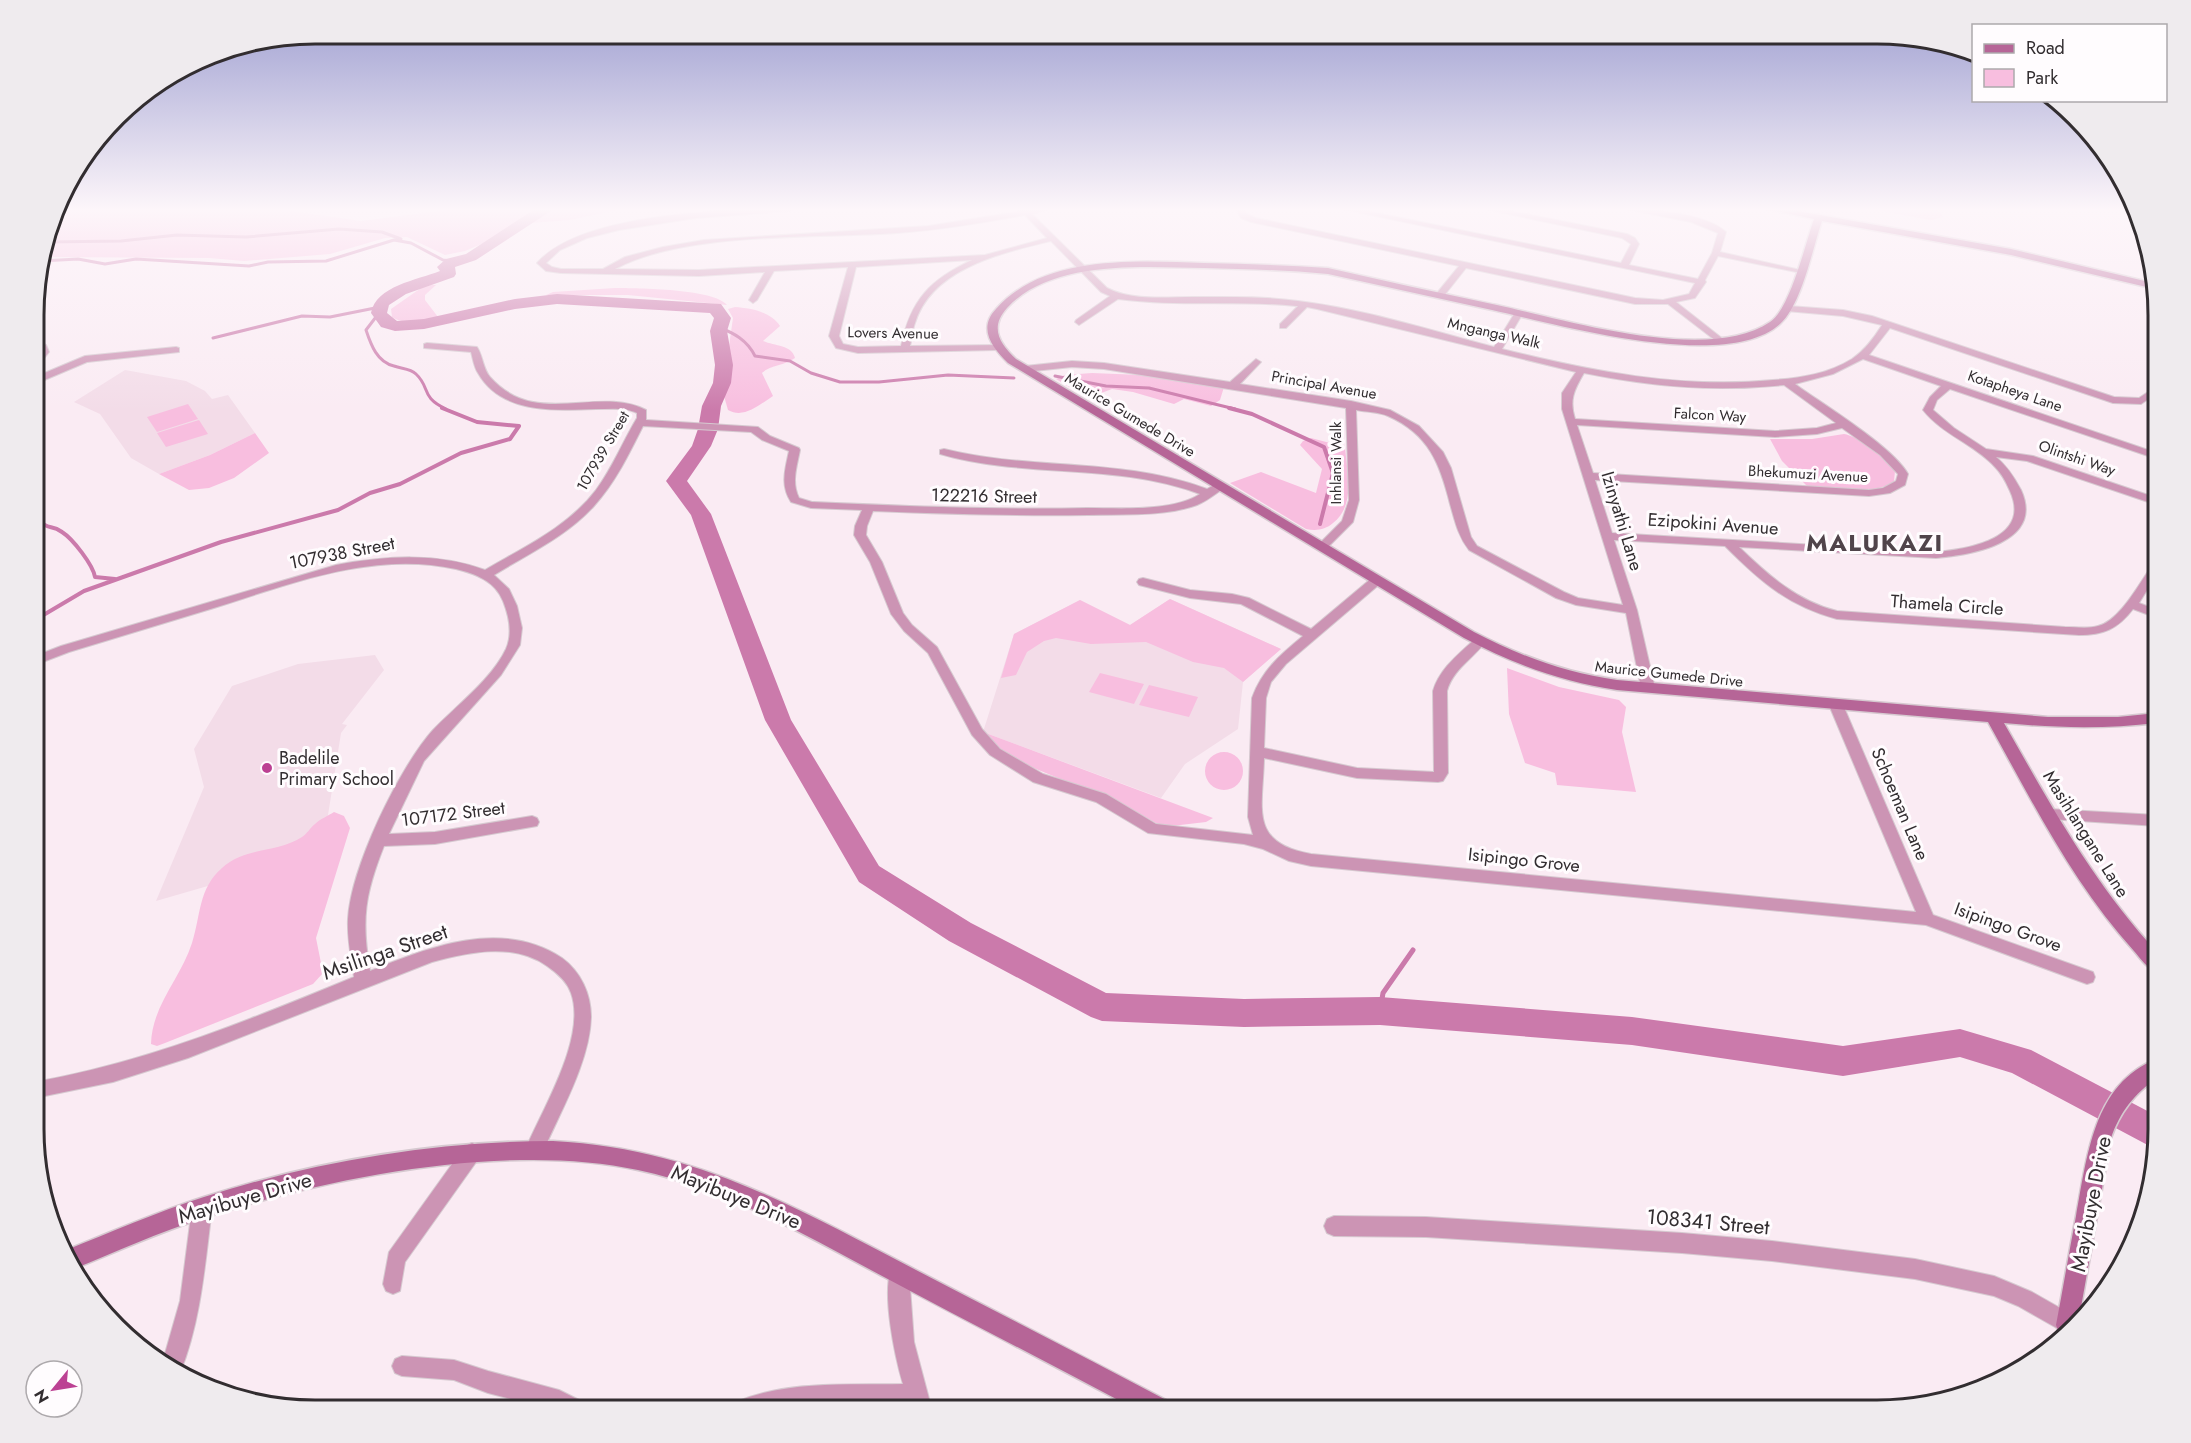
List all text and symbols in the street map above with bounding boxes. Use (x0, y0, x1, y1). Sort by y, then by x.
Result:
legend (1972, 24, 2167, 102)
text: Road (2026, 35, 2065, 61)
text: Park (2026, 65, 2058, 91)
street label: Mnganga Walk (1445, 312, 1543, 354)
street label: Lovers Avenue (847, 321, 939, 345)
street label: Principal Avenue (1270, 365, 1379, 405)
street label: Kotapheya Lane (1965, 365, 2066, 418)
street label: Maurice Gumede Drive (1061, 367, 1200, 463)
street label: Falcon Way (1673, 402, 1747, 428)
street label: 107939 Street (571, 406, 635, 495)
street label: Inhlansi Walk (1325, 421, 1347, 505)
street label: Olintshi Way (2036, 435, 2119, 482)
street label: Bhekumuzi Avenue (1748, 460, 1869, 488)
street label: Izinyathi Lane (1595, 468, 1649, 574)
street label: 122216 Street (931, 482, 1038, 510)
street label: Ezipokini Avenue (1647, 506, 1779, 542)
district label: MALUKAZI (1806, 525, 1944, 560)
street label: 107938 Street (287, 530, 398, 576)
street label: Thamela Circle (1890, 588, 2004, 622)
street label: Maurice Gumede Drive (1594, 655, 1744, 693)
street label: Schoeman Lane (1865, 744, 1935, 864)
place label: Badelile Primary School (279, 745, 394, 792)
marker: Badelile Primary School (260, 761, 274, 775)
street label: Masihlangane Lane (2036, 765, 2136, 903)
street label: 107172 Street (400, 795, 507, 833)
street label: Isipingo Grove (1467, 841, 1581, 879)
street label: Isipingo Grove (1951, 896, 2065, 958)
street label: Msilinga Street (318, 917, 452, 987)
street label: Mayibuye Drive (2063, 1134, 2119, 1274)
street label: Mayibuye Drive (667, 1157, 805, 1237)
street label: Mayibuye Drive (175, 1165, 315, 1231)
street label: 108341 Street (1645, 1202, 1771, 1242)
north arrow (24, 1359, 84, 1419)
text: N (28, 1385, 55, 1408)

